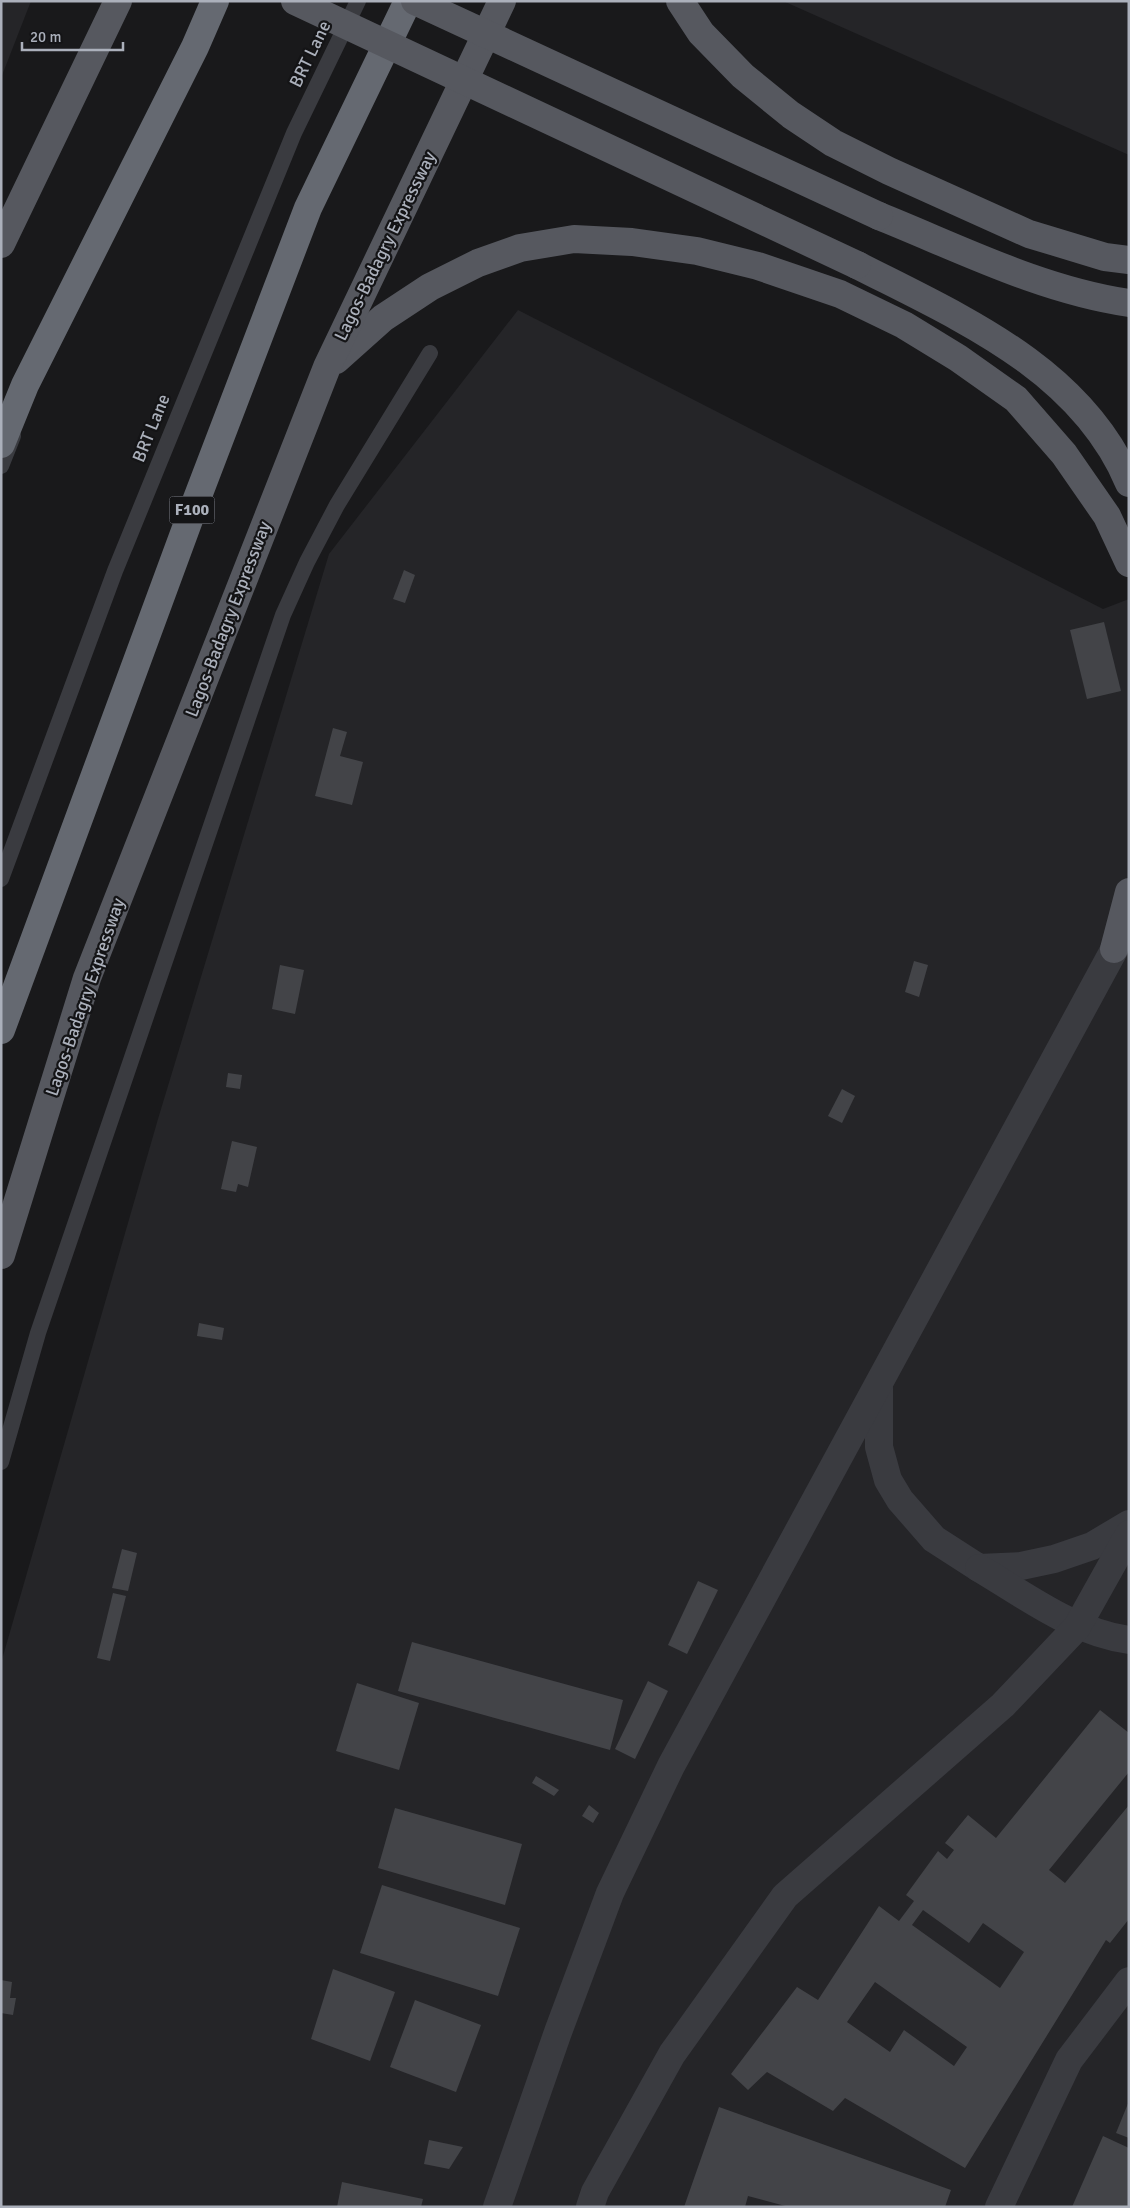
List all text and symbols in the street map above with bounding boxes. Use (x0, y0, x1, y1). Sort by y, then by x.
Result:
street label: BRT Lane (284, 17, 336, 91)
scale bar (22, 20, 124, 52)
text: 20 m (30, 28, 61, 46)
street label: Lagos-Badagry Expressway (330, 147, 441, 344)
street label: BRT Lane (127, 391, 175, 465)
road number: F100 (170, 496, 214, 524)
street label: Lagos-Badagry Expressway (180, 517, 276, 720)
street label: Lagos-Badagry Expressway (41, 895, 129, 1099)

